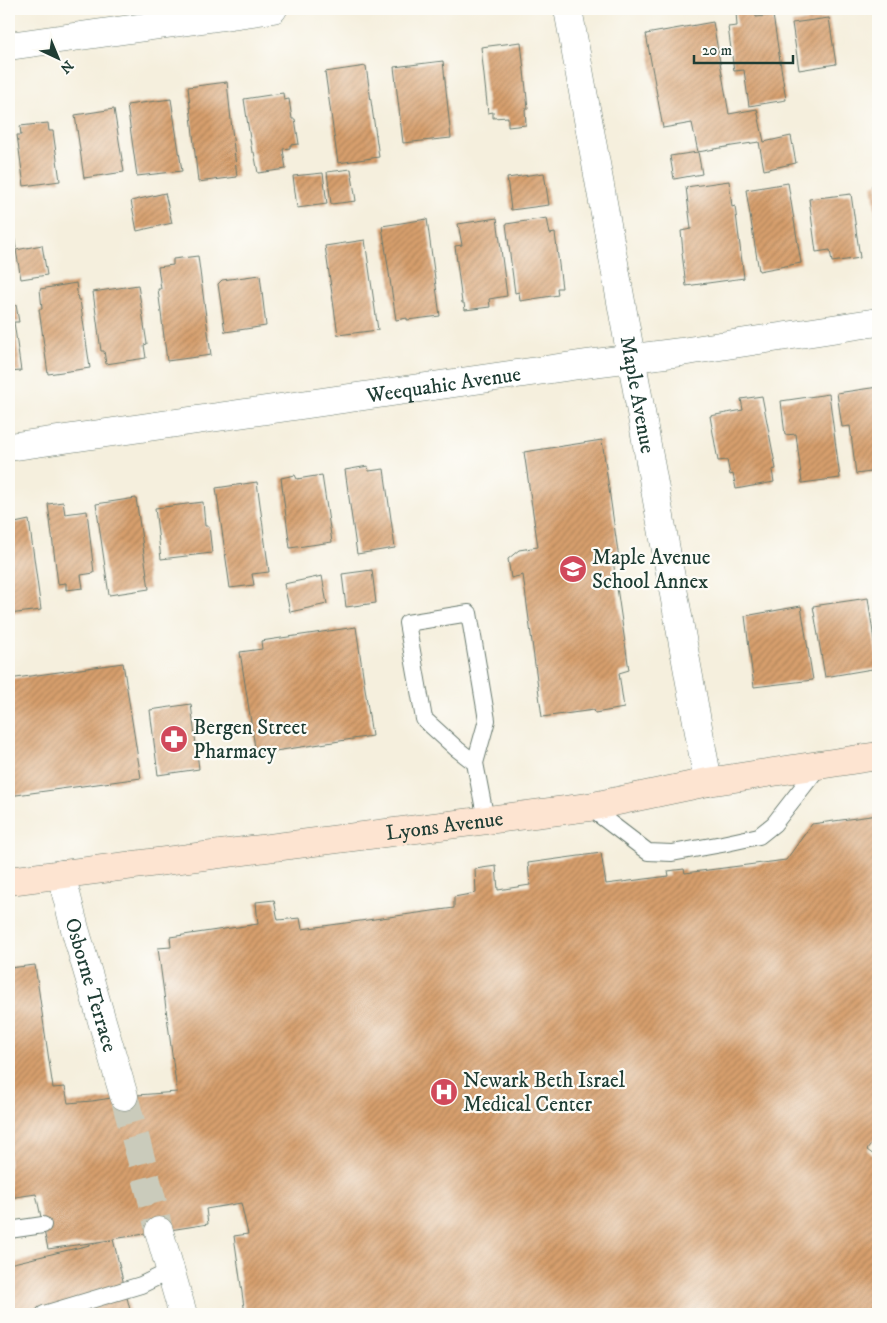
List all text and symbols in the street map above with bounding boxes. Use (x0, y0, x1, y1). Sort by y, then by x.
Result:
north arrow (32, 32, 82, 82)
scale bar (694, 32, 793, 64)
text: 20 m (702, 41, 732, 60)
text: N (56, 56, 77, 77)
street label: Maple Avenue (614, 334, 660, 456)
street label: Weequahic Avenue (364, 361, 523, 410)
place label: Maple Avenue School Annex (592, 545, 711, 595)
school or university icon: Maple Avenue School Annex (558, 554, 588, 584)
place label: Bergen Street Pharmacy (193, 715, 307, 765)
pharmacy icon: Bergen Street Pharmacy (159, 724, 189, 754)
street label: Lyons Avenue (384, 806, 505, 847)
street label: Osborne Terrace (59, 915, 123, 1056)
place label: Newark Beth Israel Medical Center (463, 1068, 626, 1118)
hospital icon: Newark Beth Israel Medical Center (429, 1077, 459, 1107)

